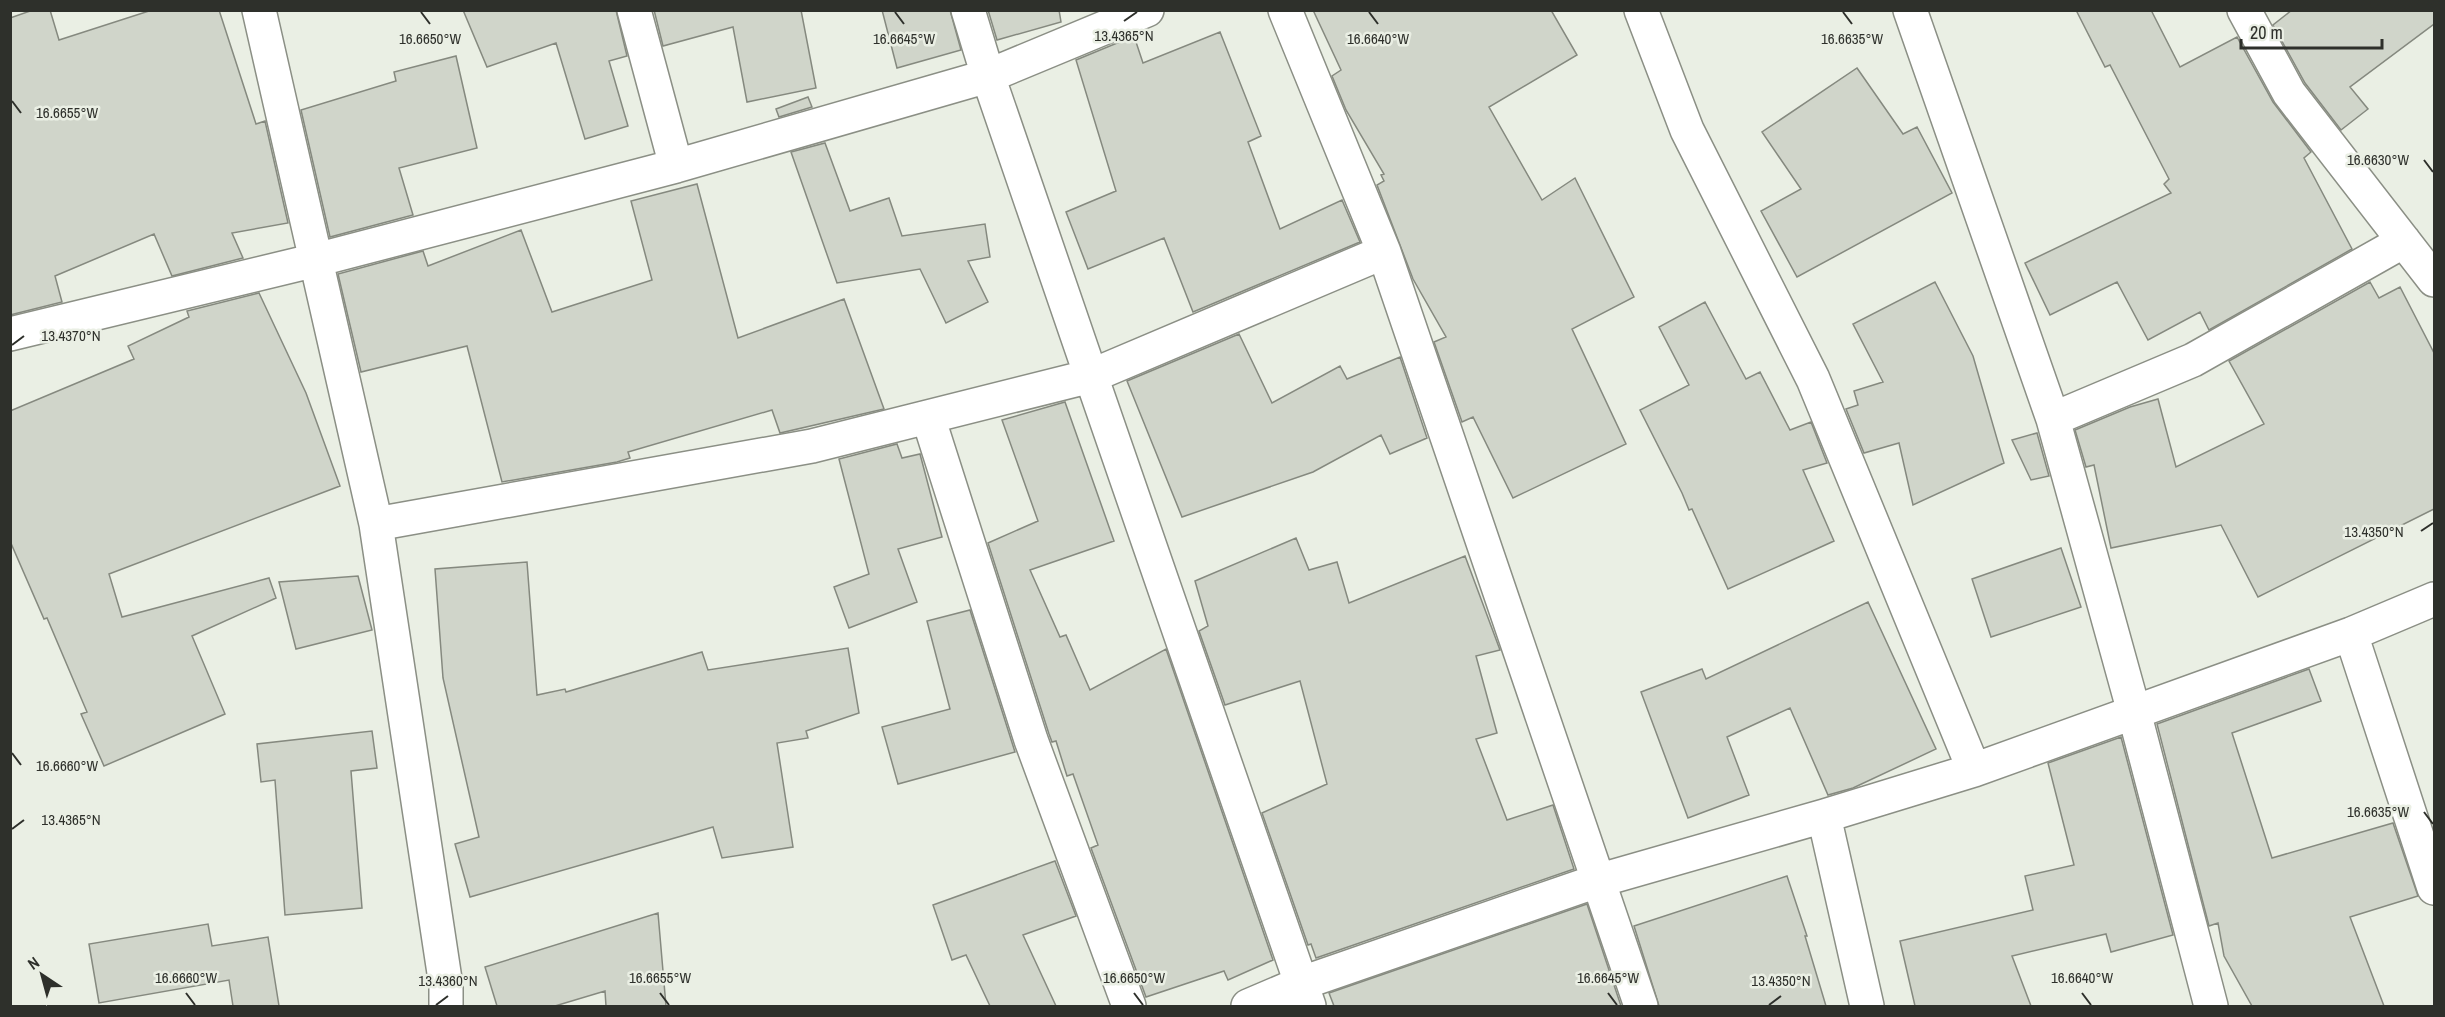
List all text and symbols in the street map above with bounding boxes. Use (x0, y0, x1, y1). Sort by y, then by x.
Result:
scale bar (2241, 12, 2382, 50)
text: 20 m (2250, 20, 2283, 45)
text: 13.4365°N (1094, 25, 1154, 46)
text: 16.6650°W (399, 28, 461, 49)
text: 16.6645°W (873, 28, 935, 49)
text: 16.6640°W (1347, 28, 1409, 49)
text: 16.6635°W (1821, 28, 1883, 49)
text: 16.6655°W (36, 102, 98, 123)
text: 16.6630°W (2347, 149, 2409, 170)
text: 13.4370°N (41, 325, 101, 346)
text: 13.4350°N (2344, 521, 2404, 542)
text: 16.6660°W (36, 755, 98, 776)
text: 16.6635°W (2347, 801, 2409, 822)
text: 13.4365°N (41, 809, 101, 830)
north arrow (12, 945, 72, 1005)
text: N (23, 951, 43, 975)
text: 16.6660°W (155, 967, 217, 988)
text: 16.6655°W (629, 967, 691, 988)
text: 16.6650°W (1103, 967, 1165, 988)
text: 16.6645°W (1577, 967, 1639, 988)
text: 16.6640°W (2051, 967, 2113, 988)
text: 13.4360°N (418, 970, 478, 991)
text: 13.4350°N (1751, 970, 1811, 991)

